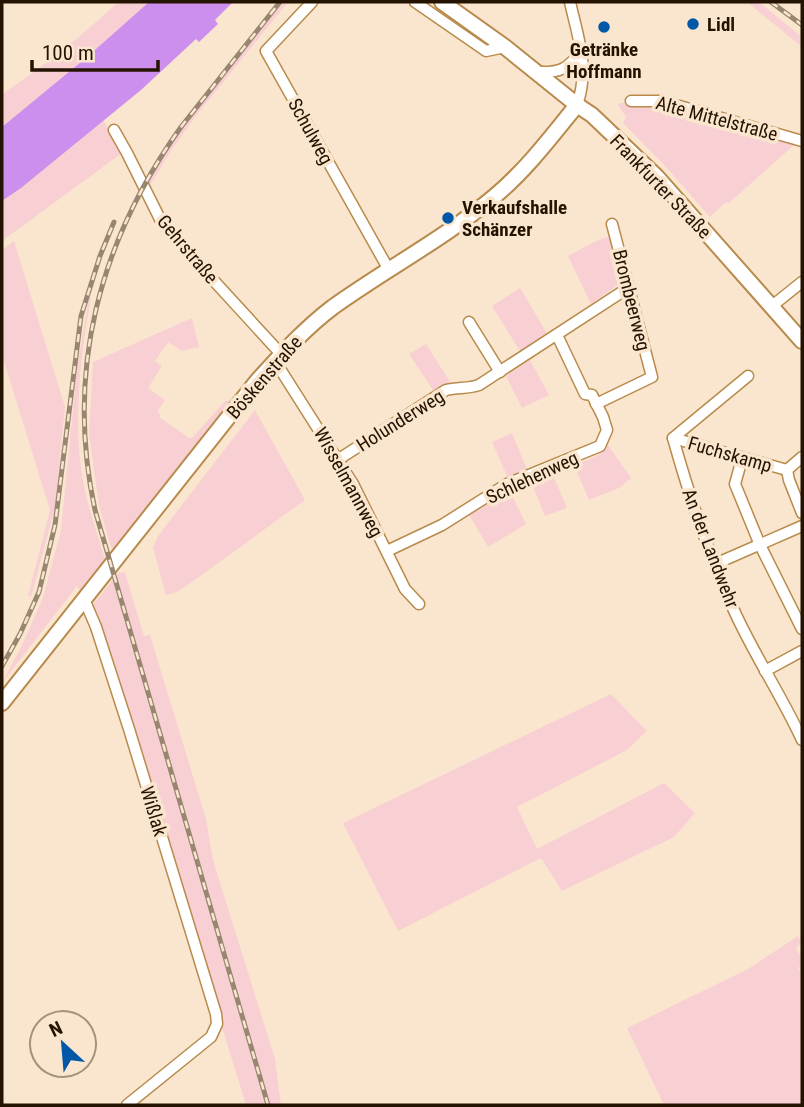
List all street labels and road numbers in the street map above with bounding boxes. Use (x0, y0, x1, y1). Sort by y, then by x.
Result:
street label: Alte Mittelstraße (653, 91, 780, 146)
street label: Schulweg (283, 94, 338, 168)
street label: Frankfurter Straße (605, 129, 716, 243)
street label: Gehrstraße (152, 210, 223, 288)
street label: Brombeerweg (608, 247, 655, 353)
street label: Böskenstraße (222, 331, 307, 424)
street label: Holunderweg (352, 384, 448, 456)
street label: Wisselmannweg (309, 423, 388, 541)
street label: Fuchskamp (685, 432, 774, 477)
street label: Schlehenweg (482, 446, 582, 509)
street label: An der Landwehr (677, 485, 744, 611)
street label: Wißlak (135, 784, 172, 839)

